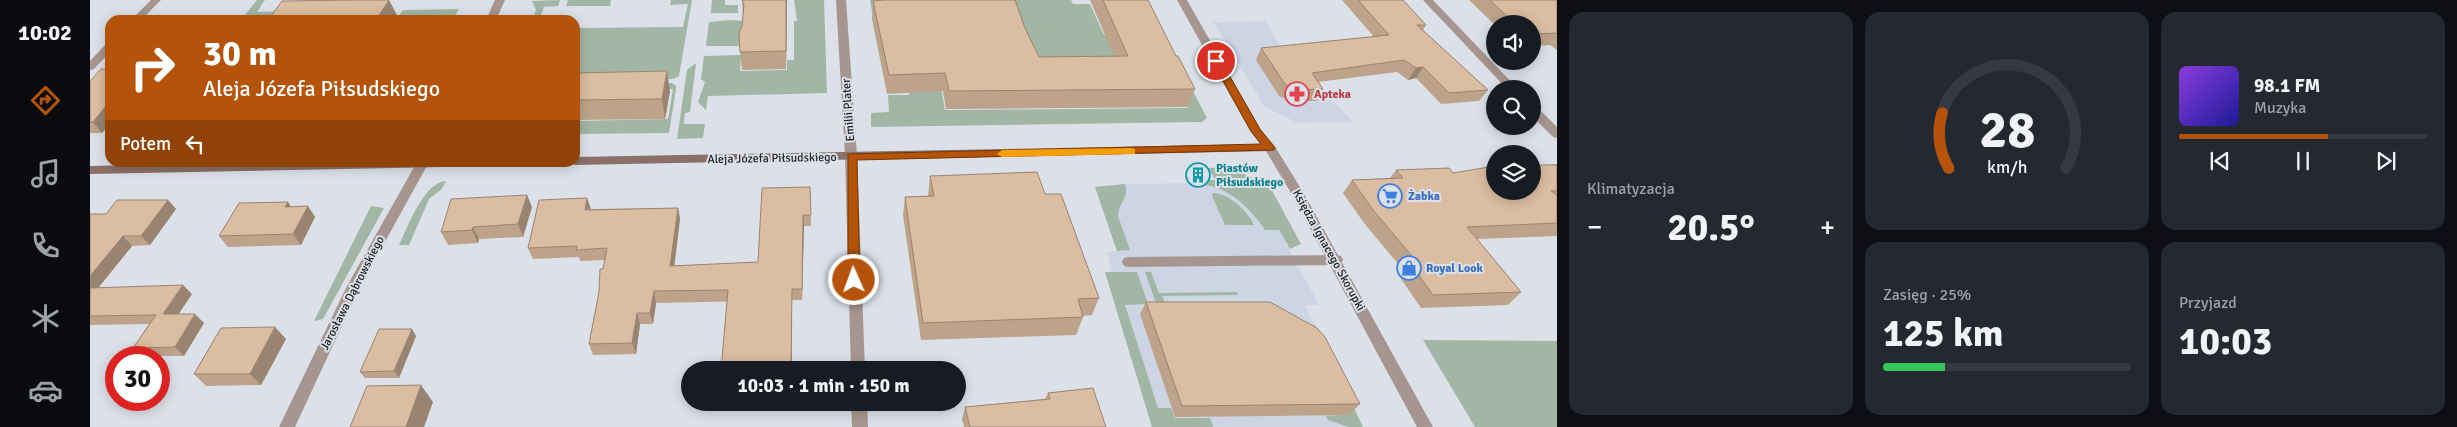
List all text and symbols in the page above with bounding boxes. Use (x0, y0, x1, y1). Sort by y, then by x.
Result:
map controls (1486, 15, 1541, 200)
button: sound (1486, 15, 1541, 70)
text: 10:02 (18, 19, 72, 46)
text: 30 m (203, 32, 277, 75)
icon: right (120, 35, 185, 100)
pin (1195, 40, 1237, 82)
icon: arrive (1202, 47, 1230, 75)
text: 98.1 FM (2254, 74, 2320, 98)
text: Aleja Józefa Piłsudskiego (203, 75, 440, 102)
street label: Emilii Plater (839, 77, 858, 142)
button: search (1486, 80, 1541, 135)
pharmacy icon: Apteka (1284, 81, 1310, 107)
icon: directions (28, 83, 63, 118)
place label: Apteka (1314, 87, 1351, 102)
text: 28 (1979, 98, 2035, 162)
text: Muzyka (2254, 98, 2306, 118)
icon: left (181, 130, 209, 158)
text: Potem (120, 132, 171, 156)
button: layers (1486, 145, 1541, 200)
icon: previous (2206, 147, 2234, 175)
icon: pause (2289, 147, 2317, 175)
icon: next (2372, 147, 2400, 175)
street label: Aleja Józefa Piłsudskiego (707, 150, 837, 167)
icon: music (28, 156, 63, 191)
text: km/h (1987, 156, 2027, 178)
place label: Piastów Piłsudskiego (1216, 161, 1283, 190)
building icon: Piastów Piłsudskiego (1185, 162, 1211, 188)
text: Klimatyzacja (1587, 179, 1675, 199)
supermarket icon: Żabka (1377, 183, 1403, 209)
street label: Księdza Ignacego Skorupki (1289, 187, 1368, 314)
place label: Żabka (1408, 189, 1440, 204)
text: 20.5° (1667, 204, 1755, 251)
text: − (1587, 210, 1602, 244)
text: + (1820, 210, 1835, 244)
icon: phone (28, 228, 63, 263)
street label: Jarosława Dąbrowskiego (317, 234, 388, 353)
position arrow (827, 253, 879, 305)
shop icon: Royal Look (1396, 255, 1422, 281)
place label: Royal Look (1426, 261, 1483, 276)
text: Zasięg · 25% (1883, 285, 1971, 305)
text: Przyjazd (2179, 293, 2237, 313)
icon: climate (28, 301, 63, 336)
text: 125 km (1883, 310, 2004, 357)
text: 10:03 (2179, 318, 2272, 365)
speed limit sign: 30 (105, 346, 170, 411)
icon: car (28, 373, 63, 408)
text: 10:03 · 1 min · 150 m (737, 374, 910, 398)

